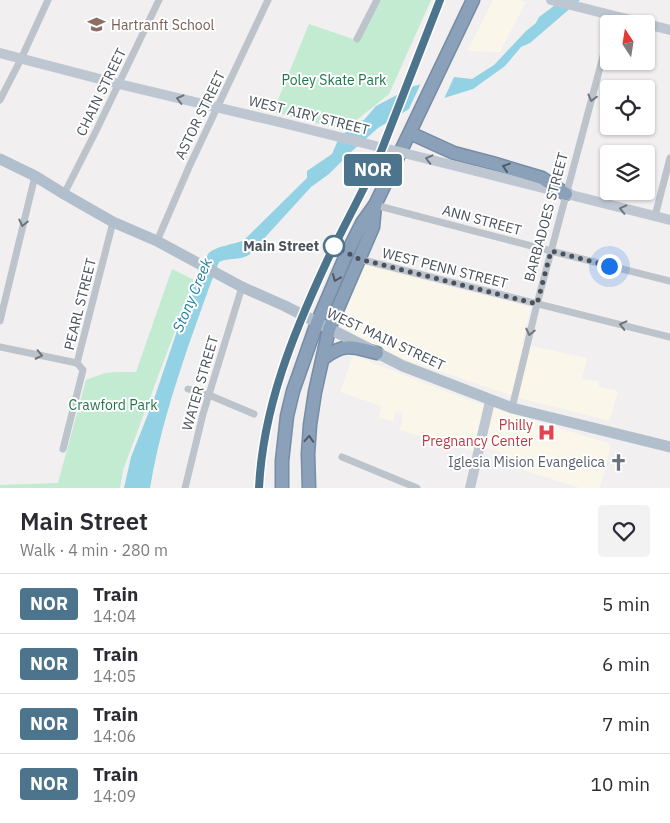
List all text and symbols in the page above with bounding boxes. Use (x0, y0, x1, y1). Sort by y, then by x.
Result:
school or university icon: Hartranft School (87, 15, 107, 35)
north arrow (600, 15, 655, 70)
map controls (600, 15, 655, 200)
place label: Hartranft School (111, 16, 215, 34)
street label: CHAIN STREET (72, 45, 130, 139)
street label: ASTOR STREET (171, 68, 229, 162)
park label: Poley Skate Park (282, 71, 387, 89)
button: locate (600, 80, 655, 135)
street label: WEST AIRY STREET (247, 91, 371, 139)
one-way arrow (177, 94, 185, 104)
one-way arrow (587, 94, 598, 103)
button: layers (600, 145, 655, 200)
street label: BARBADOES STREET (520, 150, 572, 284)
line badge: NOR (344, 154, 402, 186)
one-way arrow (425, 154, 434, 165)
text: NOR (354, 158, 392, 181)
one-way arrow (502, 163, 511, 173)
street label: ANN STREET (440, 201, 524, 239)
one-way arrow (618, 204, 627, 215)
one-way arrow (18, 218, 29, 227)
marker: Main Street (323, 235, 345, 257)
place label: Main Street (243, 237, 319, 255)
street label: WEST PENN STREET (380, 244, 510, 292)
your location (597, 254, 622, 279)
water label: Stony Creek (168, 255, 216, 335)
street label: PEARL STREET (60, 256, 100, 352)
one-way arrow (331, 273, 342, 282)
street label: WEST MAIN STREET (324, 304, 448, 374)
one-way arrow (618, 320, 627, 331)
one-way arrow (525, 328, 536, 337)
street label: WATER STREET (178, 333, 222, 433)
one-way arrow (34, 349, 43, 360)
park label: Crawford Park (68, 396, 158, 414)
place label: Philly Pregnancy Center (422, 416, 533, 450)
hospital icon: Philly Pregnancy Center (537, 423, 557, 443)
one-way arrow (304, 435, 315, 443)
church icon: Iglesia Mision Evangelica (609, 452, 629, 472)
place label: Iglesia Mision Evangelica (448, 453, 606, 471)
text: Main Street (20, 505, 148, 537)
button: heart (598, 505, 650, 557)
text: Walk · 4 min · 280 m (20, 540, 168, 560)
text: Train (93, 582, 138, 606)
text: NOR (30, 592, 68, 615)
text: 5 min (602, 592, 650, 616)
text: 14:04 (93, 606, 136, 626)
text: Train (93, 642, 138, 666)
text: NOR (30, 652, 68, 675)
text: 6 min (602, 652, 650, 676)
text: 14:05 (93, 666, 136, 686)
text: Train (93, 702, 138, 726)
text: NOR (30, 712, 68, 735)
text: 7 min (602, 712, 650, 736)
text: 14:06 (93, 726, 136, 746)
text: Train (93, 762, 138, 786)
text: NOR (30, 772, 68, 795)
text: 10 min (591, 772, 650, 796)
text: 14:09 (93, 786, 136, 806)

